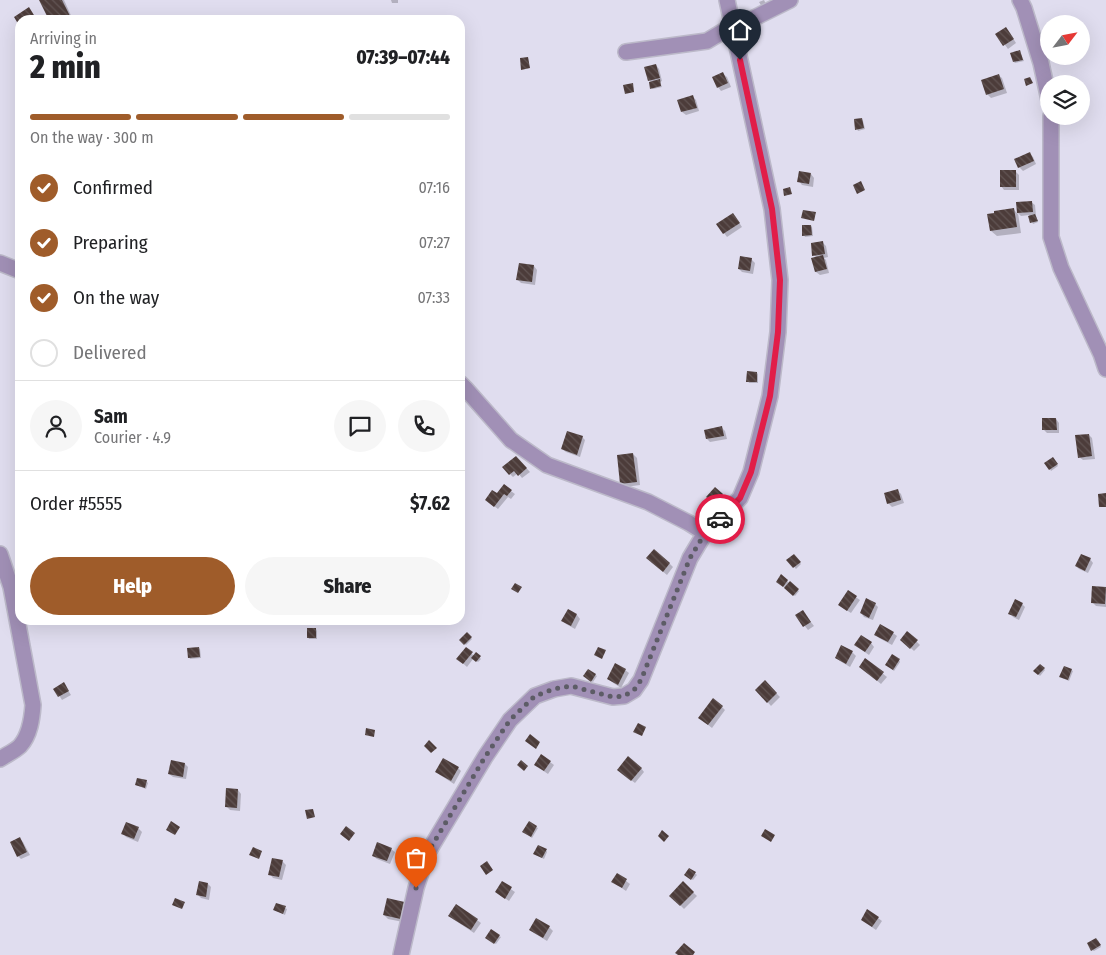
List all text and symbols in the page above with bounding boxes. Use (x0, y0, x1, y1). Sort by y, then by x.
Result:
pin (719, 9, 761, 60)
north arrow (1040, 15, 1090, 65)
map controls (1040, 15, 1090, 125)
icon: home (726, 16, 754, 44)
text: Arriving in (30, 29, 97, 48)
text: 07:39–07:44 (356, 46, 450, 69)
text: 2 min (30, 48, 101, 86)
button: layers (1040, 75, 1090, 125)
text: On the way · 300 m (30, 128, 153, 147)
icon: check (30, 174, 58, 202)
text: Confirmed (73, 176, 153, 199)
text: 07:16 (419, 178, 450, 197)
icon: check (30, 229, 58, 257)
text: Preparing (73, 231, 148, 254)
text: 07:27 (419, 233, 450, 252)
icon: check (30, 284, 58, 312)
text: On the way (73, 286, 159, 309)
text: 07:33 (418, 288, 450, 307)
text: Delivered (73, 341, 147, 364)
button: person (30, 400, 82, 452)
button: chat (334, 400, 386, 452)
button: phone (398, 400, 450, 452)
text: Sam (94, 405, 128, 428)
text: Courier · 4.9 (94, 428, 171, 447)
text: Order #5555 (30, 492, 122, 515)
text: $7.62 (410, 492, 450, 515)
courier (695, 494, 745, 544)
icon: car (706, 505, 734, 533)
button: Help (30, 557, 235, 615)
button: Share (245, 557, 450, 615)
pin (395, 837, 437, 888)
icon: bag (402, 844, 430, 872)

